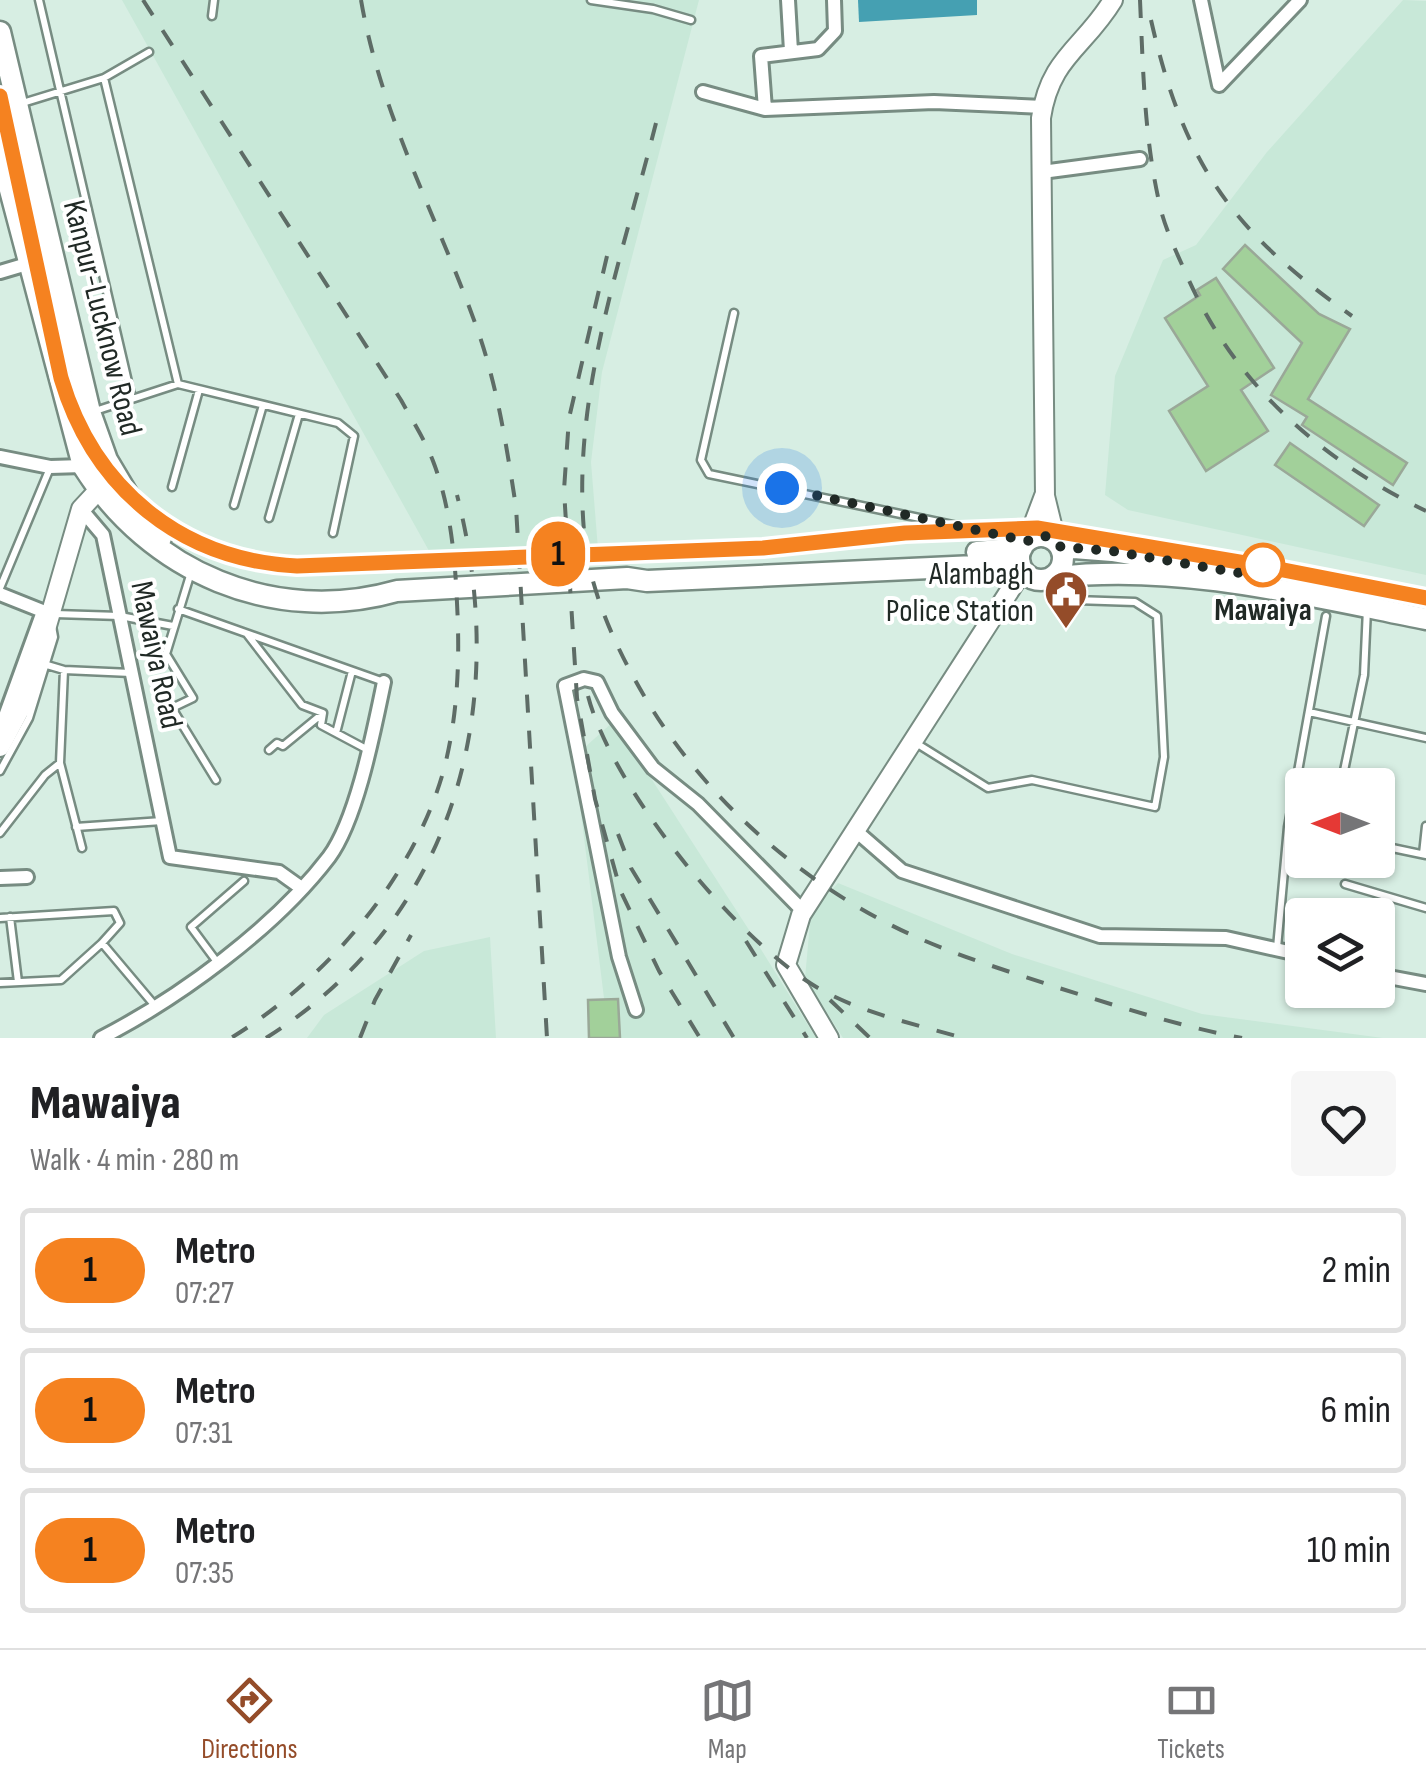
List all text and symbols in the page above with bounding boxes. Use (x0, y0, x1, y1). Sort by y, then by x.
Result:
street label: Kanpur-Lucknow Road (54, 196, 150, 440)
your location (757, 463, 807, 513)
line badge: 1 (526, 522, 590, 586)
text: 1 (551, 533, 565, 576)
marker: Mawaiya (1242, 544, 1284, 586)
place label: Alambagh Police Station (886, 555, 1034, 631)
public building icon: Alambagh Police Station (1043, 569, 1089, 630)
street label: Mawaiya Road (121, 578, 191, 732)
place label: Mawaiya (1214, 591, 1312, 630)
north arrow (1285, 768, 1395, 878)
map controls (1285, 768, 1395, 1008)
button: layers (1285, 898, 1395, 1008)
button: heart (1291, 1071, 1396, 1176)
text: Mawaiya (30, 1075, 181, 1132)
text: Walk · 4 min · 280 m (30, 1141, 239, 1180)
text: Metro (175, 1229, 256, 1274)
text: 2 min (1322, 1248, 1391, 1293)
text: 1 (83, 1249, 97, 1292)
text: 07:27 (175, 1274, 234, 1313)
text: Metro (175, 1369, 256, 1414)
text: 6 min (1321, 1388, 1391, 1433)
text: 1 (83, 1389, 97, 1432)
text: 07:31 (175, 1414, 232, 1453)
text: Metro (175, 1509, 256, 1554)
text: 10 min (1307, 1528, 1391, 1573)
text: 1 (83, 1529, 97, 1572)
text: 07:35 (175, 1554, 234, 1593)
tab: Directions (201, 1673, 297, 1766)
tab: Map (700, 1673, 755, 1766)
tab: Tickets (1157, 1673, 1225, 1766)

